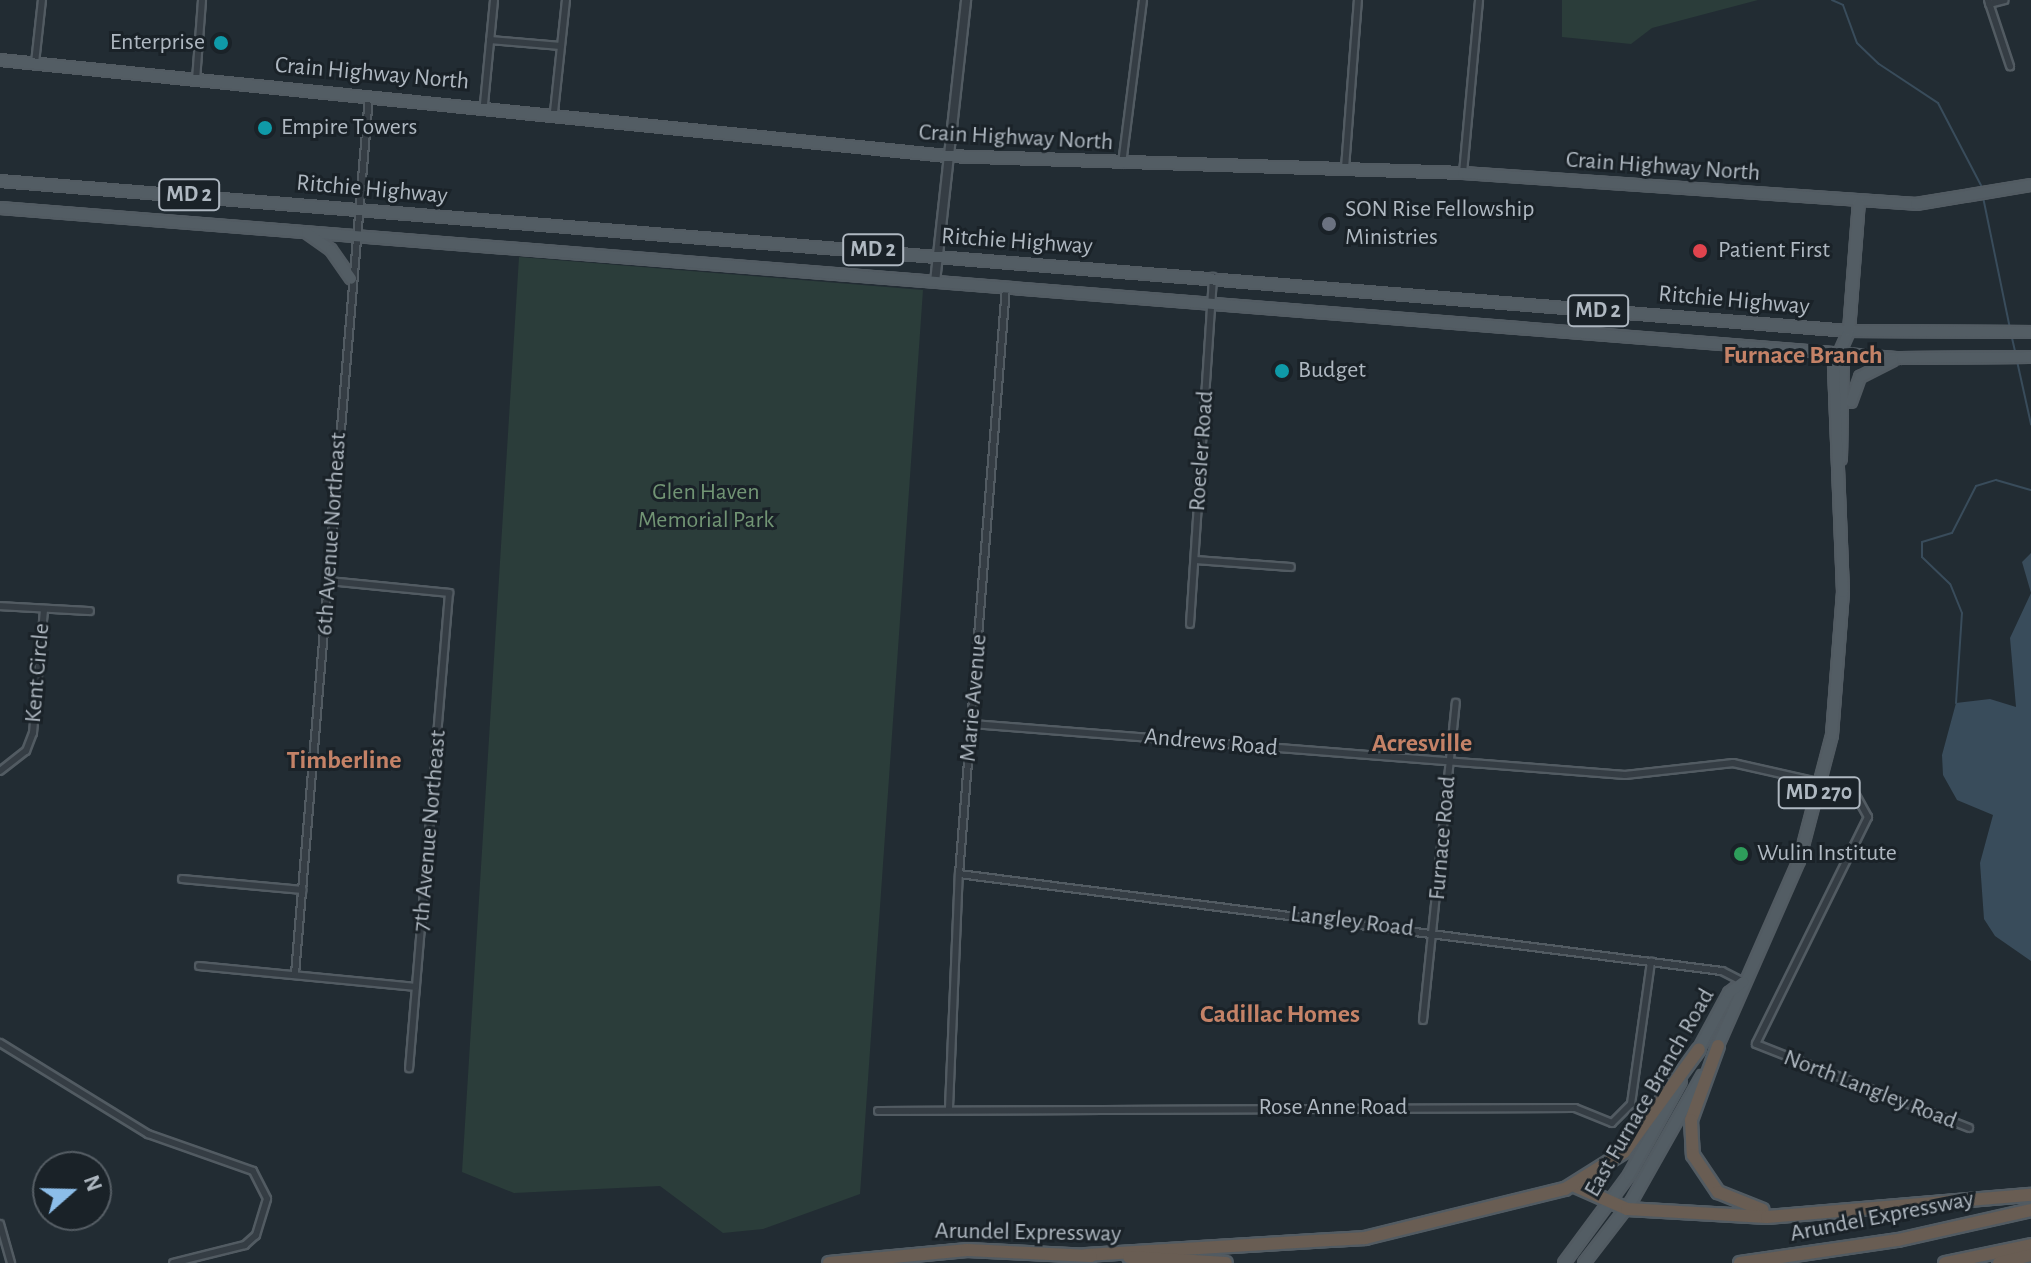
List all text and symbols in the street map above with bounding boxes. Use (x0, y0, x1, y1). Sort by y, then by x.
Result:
place label: Enterprise (110, 29, 205, 57)
marker: Enterprise (212, 34, 230, 52)
street label: Crain Highway North (274, 51, 470, 97)
place label: Empire Towers (281, 114, 417, 142)
marker: Empire Towers (256, 119, 274, 137)
street label: Crain Highway North (918, 119, 1114, 157)
street label: Crain Highway North (1565, 146, 1761, 188)
street label: Ritchie Highway (295, 169, 449, 211)
road number: MD 2 (157, 177, 221, 213)
place label: SON Rise Fellowship Ministries (1345, 196, 1534, 252)
marker: SON Rise Fellowship Ministries (1320, 215, 1338, 233)
street label: Ritchie Highway (940, 222, 1094, 262)
road number: MD 2 (841, 232, 905, 268)
place label: Patient First (1718, 237, 1830, 265)
marker: Patient First (1689, 240, 1711, 262)
street label: Ritchie Highway (1657, 280, 1811, 322)
road number: MD 2 (1566, 293, 1630, 329)
district label: Furnace Branch (1723, 340, 1883, 372)
place label: Budget (1298, 357, 1366, 385)
marker: Budget (1273, 362, 1291, 380)
street label: Roesler Road (1183, 390, 1221, 512)
street label: 6th Avenue Northeast (311, 432, 353, 636)
park label: Glen Haven Memorial Park (638, 479, 774, 535)
street label: Kent Circle (19, 622, 57, 724)
street label: Marie Avenue (954, 633, 994, 763)
street label: Andrews Road (1143, 723, 1279, 763)
district label: Acresville (1372, 728, 1472, 760)
street label: 7th Avenue Northeast (407, 729, 453, 933)
district label: Timberline (286, 745, 402, 777)
street label: Furnace Road (1423, 775, 1463, 901)
road number: MD 270 (1777, 775, 1861, 811)
place label: Wulin Institute (1757, 840, 1897, 868)
marker: Wulin Institute (1732, 845, 1750, 863)
street label: Langley Road (1289, 900, 1415, 944)
street label: East Furnace Branch Road (1578, 984, 1722, 1202)
district label: Cadillac Homes (1200, 999, 1360, 1031)
street label: North Langley Road (1779, 1044, 1961, 1136)
street label: Rose Anne Road (1258, 1094, 1408, 1122)
north arrow (32, 1151, 112, 1231)
text: N (80, 1173, 106, 1194)
street label: Arundel Expressway (1788, 1185, 1976, 1249)
street label: Arundel Expressway (935, 1217, 1121, 1249)

